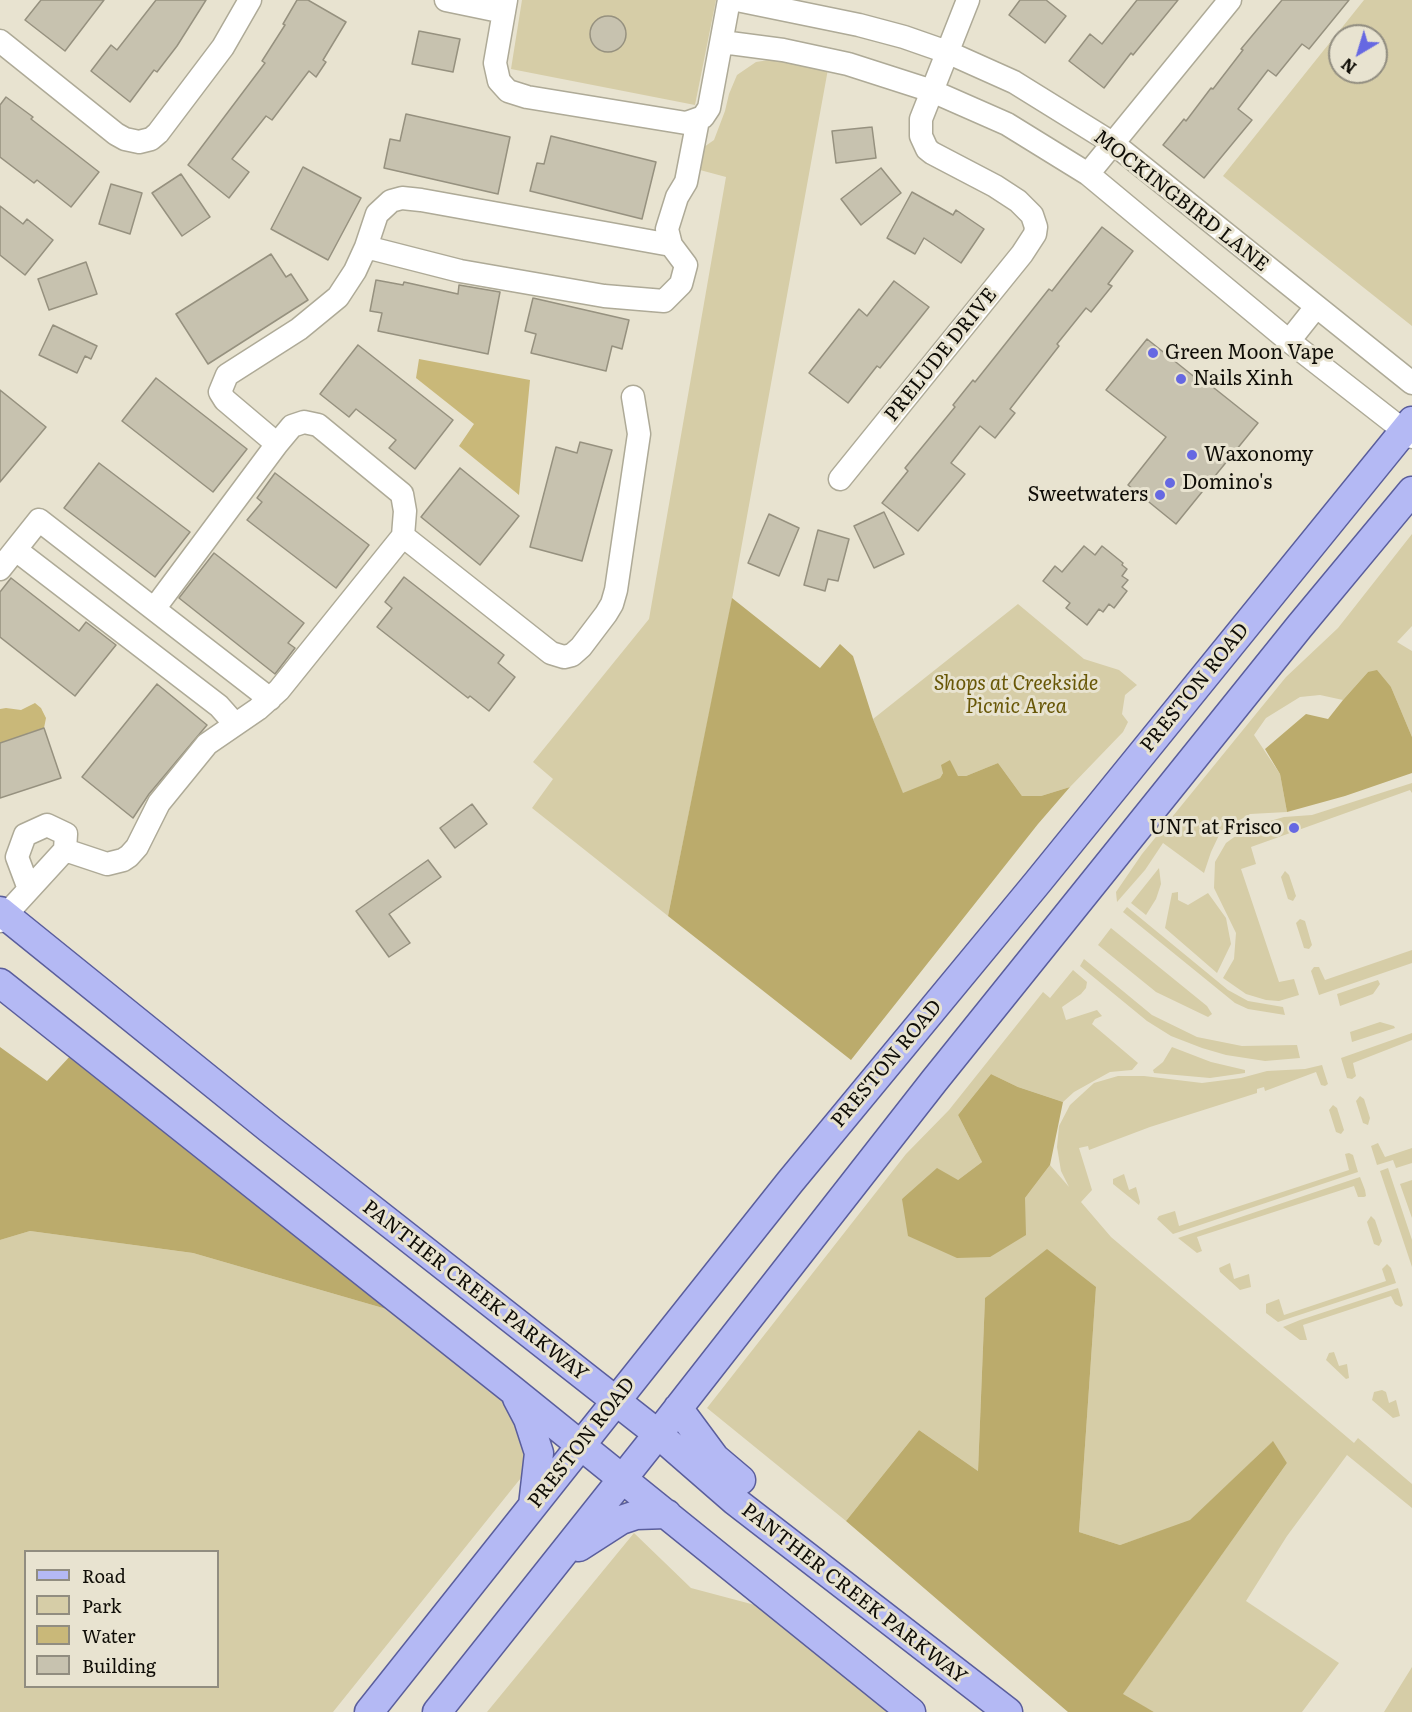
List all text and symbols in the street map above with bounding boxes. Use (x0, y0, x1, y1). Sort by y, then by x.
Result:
north arrow (1328, 24, 1388, 84)
text: N (1335, 53, 1361, 80)
street label: MOCKINGBIRD LANE (1089, 125, 1273, 277)
street label: PRELUDE DRIVE (880, 283, 1002, 427)
place label: Green Moon Vape (1165, 341, 1334, 365)
marker: Green Moon Vape (1146, 346, 1160, 360)
place label: Nails Xinh (1193, 367, 1293, 391)
marker: Nails Xinh (1174, 372, 1188, 386)
place label: Waxonomy (1204, 443, 1313, 467)
marker: Waxonomy (1185, 448, 1199, 462)
place label: Domino's (1182, 471, 1272, 495)
marker: Domino's (1163, 476, 1177, 490)
place label: Sweetwaters (1027, 483, 1148, 507)
marker: Sweetwaters (1153, 488, 1167, 502)
street label: PRESTON ROAD (1136, 619, 1254, 757)
park label: Shops at Creekside Picnic Area (934, 672, 1098, 719)
place label: UNT at Frisco (1149, 816, 1282, 840)
marker: UNT at Frisco (1287, 821, 1301, 835)
street label: PRESTON ROAD (827, 995, 947, 1133)
street label: PANTHER CREEK PARKWAY (358, 1196, 592, 1386)
street label: PRESTON ROAD (524, 1373, 640, 1513)
street label: PANTHER CREEK PARKWAY (737, 1499, 971, 1689)
legend (24, 1550, 219, 1688)
text: Road (82, 1562, 126, 1589)
text: Park (82, 1592, 121, 1619)
text: Water (82, 1622, 135, 1649)
text: Building (82, 1652, 156, 1679)

